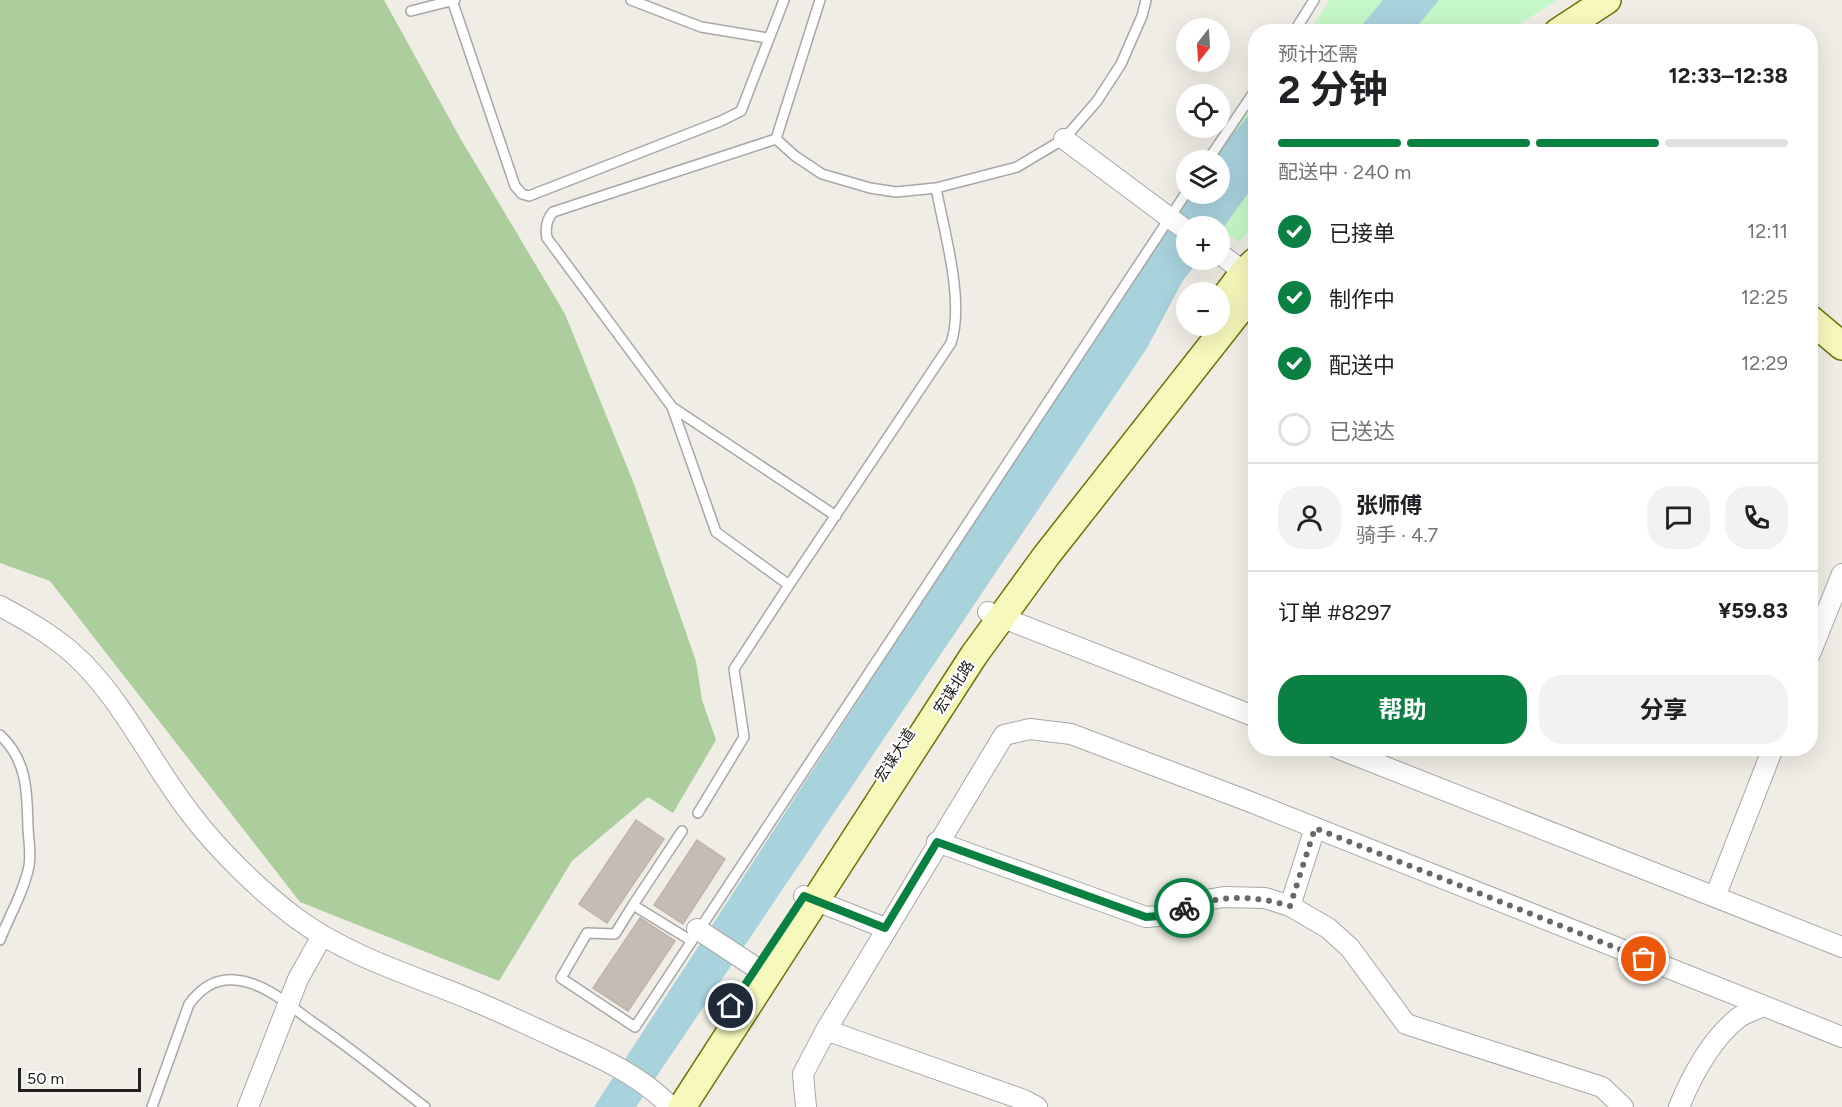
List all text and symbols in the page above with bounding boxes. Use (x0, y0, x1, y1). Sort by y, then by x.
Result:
north arrow (1176, 18, 1230, 72)
map controls (1176, 18, 1230, 336)
text: 预计还需 (1278, 42, 1358, 66)
text: 12:33–12:38 (1668, 62, 1788, 89)
text: 2 分钟 (1278, 66, 1388, 113)
button: locate (1176, 84, 1230, 138)
button: layers (1176, 150, 1230, 204)
text: 配送中 · 240 m (1278, 160, 1411, 184)
icon: check (1278, 215, 1311, 248)
button: + (1176, 216, 1230, 270)
text: 12:11 (1747, 219, 1788, 243)
text: 已接单 (1329, 220, 1395, 247)
icon: check (1278, 281, 1311, 314)
button: − (1176, 282, 1230, 336)
text: 12:25 (1741, 285, 1788, 309)
text: 制作中 (1329, 286, 1395, 313)
icon: check (1278, 347, 1311, 380)
text: 12:29 (1741, 351, 1788, 375)
text: 配送中 (1329, 352, 1395, 379)
text: 已送达 (1329, 418, 1395, 445)
button: person (1278, 486, 1341, 549)
button: chat (1647, 486, 1710, 549)
button: phone (1725, 486, 1788, 549)
text: 张师傅 (1356, 492, 1422, 519)
text: 骑手 · 4.7 (1356, 523, 1438, 547)
text: ¥59.83 (1718, 597, 1788, 624)
text: 订单 #8297 (1278, 599, 1391, 626)
street label: 宏谋北路 (930, 657, 978, 717)
button: 帮助 (1278, 675, 1527, 744)
button: 分享 (1539, 675, 1788, 744)
street label: 宏谋大道 (871, 725, 919, 785)
courier (1154, 878, 1214, 938)
icon: bike (1168, 892, 1201, 925)
pin (1618, 933, 1669, 984)
icon: bag (1627, 942, 1660, 975)
pin (705, 980, 756, 1031)
icon: home (714, 989, 747, 1022)
scale bar (18, 1065, 141, 1092)
text: 50 m (27, 1069, 64, 1088)

